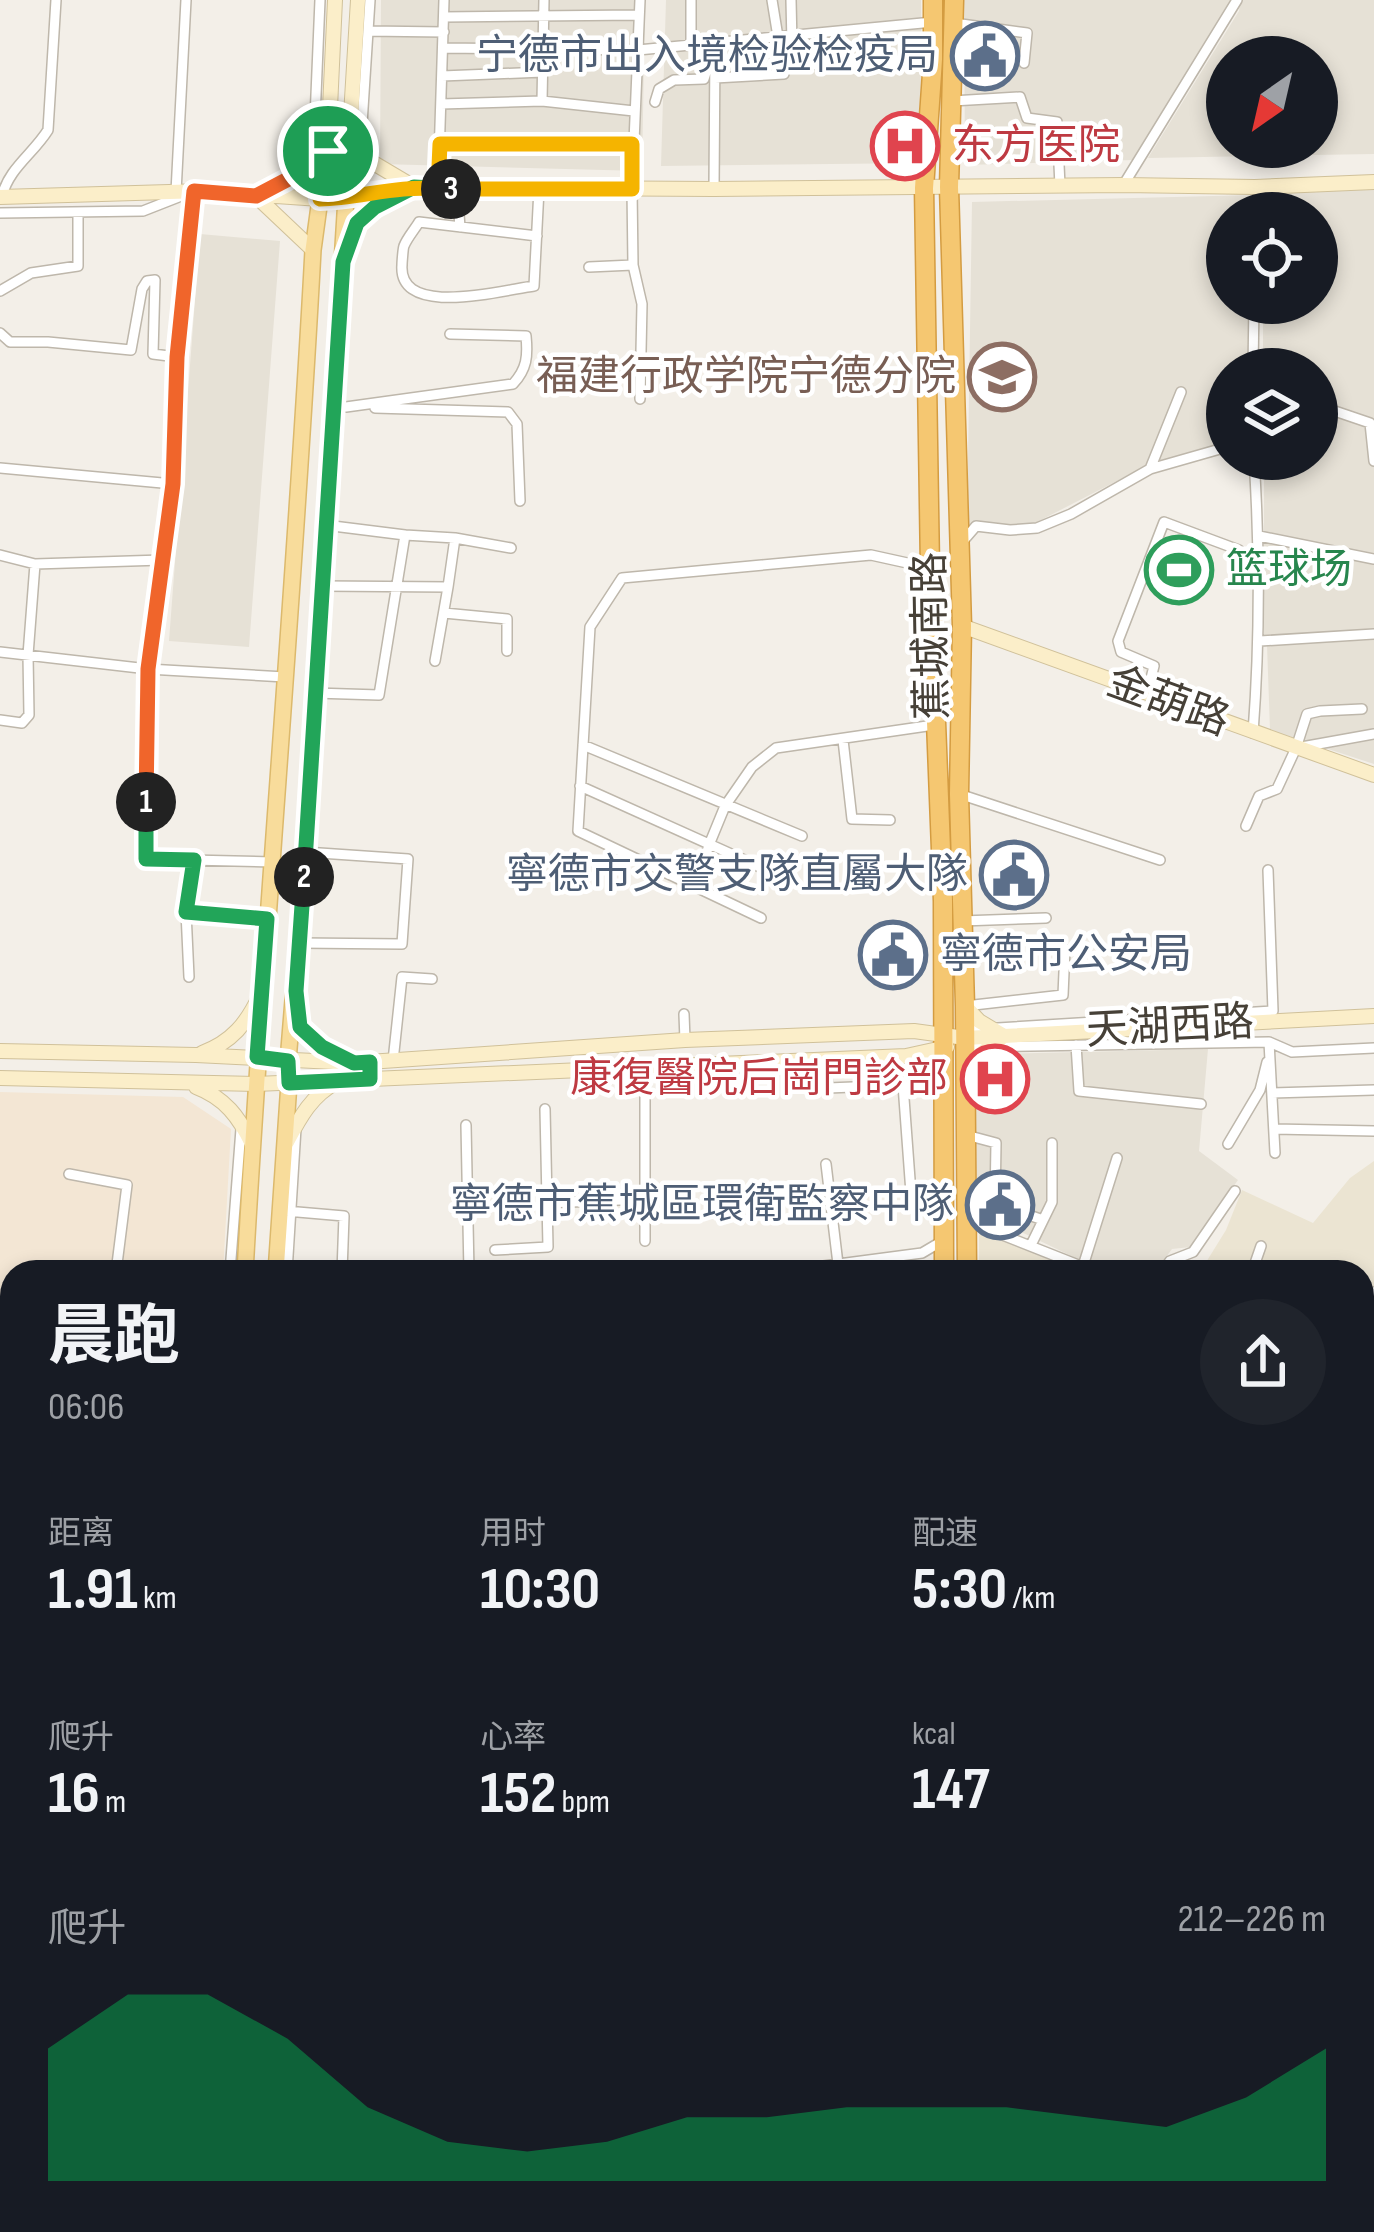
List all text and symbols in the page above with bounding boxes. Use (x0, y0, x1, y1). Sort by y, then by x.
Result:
public building icon: 宁德市出入境检验检疫局 (950, 21, 1020, 91)
place label: 宁德市出入境检验检疫局 (476, 31, 938, 82)
north arrow (1206, 36, 1338, 168)
map controls (1206, 36, 1338, 480)
pin (277, 100, 379, 202)
hospital icon: 东方医院 (870, 111, 940, 181)
icon: arrive (295, 118, 361, 184)
place label: 东方医院 (952, 121, 1120, 172)
pin: 3 (421, 159, 481, 219)
text: 3 (444, 169, 458, 209)
button: locate (1206, 192, 1338, 324)
school or university icon: 福建行政学院宁德分院 (967, 342, 1037, 412)
button: layers (1206, 348, 1338, 480)
place label: 福建行政学院宁德分院 (536, 352, 956, 403)
sports icon: 篮球场 (1144, 535, 1214, 605)
place label: 篮球场 (1226, 545, 1352, 596)
street label: 蕉城南路 (905, 552, 959, 720)
street label: 金葫路 (1100, 656, 1236, 748)
pin: 1 (116, 772, 176, 832)
text: 1 (140, 782, 152, 822)
public building icon: 寧德市交警支隊直屬大隊 (979, 840, 1049, 910)
pin: 2 (274, 847, 334, 907)
place label: 寧德市交警支隊直屬大隊 (506, 850, 968, 901)
text: 2 (297, 857, 311, 897)
public building icon: 寧德市公安局 (858, 920, 928, 990)
place label: 寧德市公安局 (940, 930, 1192, 981)
street label: 天湖西路 (1085, 997, 1255, 1057)
hospital icon: 康復醫院后崗門診部 (960, 1044, 1030, 1114)
place label: 康復醫院后崗門診部 (570, 1054, 948, 1105)
public building icon: 寧德市蕉城區環衛監察中隊 (965, 1170, 1035, 1240)
place label: 寧德市蕉城區環衛監察中隊 (450, 1180, 954, 1231)
text: 晨跑 (48, 1299, 180, 1378)
button: share (1200, 1299, 1326, 1425)
text: 06:06 (48, 1384, 124, 1431)
text: 距离 (48, 1514, 114, 1554)
text: 用时 (480, 1514, 546, 1554)
text: 配速 (912, 1514, 978, 1554)
text: 1.91 (48, 1554, 138, 1626)
text: 10:30 (480, 1554, 600, 1626)
text: 5:30 (912, 1554, 1007, 1626)
text: km (138, 1578, 177, 1618)
text: /km (1007, 1578, 1055, 1618)
text: kcal (912, 1714, 956, 1754)
text: 爬升 (48, 1718, 114, 1758)
text: 心率 (480, 1718, 546, 1758)
text: 147 (912, 1754, 989, 1826)
text: 16 (48, 1758, 100, 1830)
text: 152 (480, 1758, 556, 1830)
text: m (100, 1782, 126, 1822)
text: bpm (556, 1782, 610, 1822)
text: 212–226 m (1177, 1896, 1326, 1943)
text: 爬升 (48, 1906, 126, 1953)

